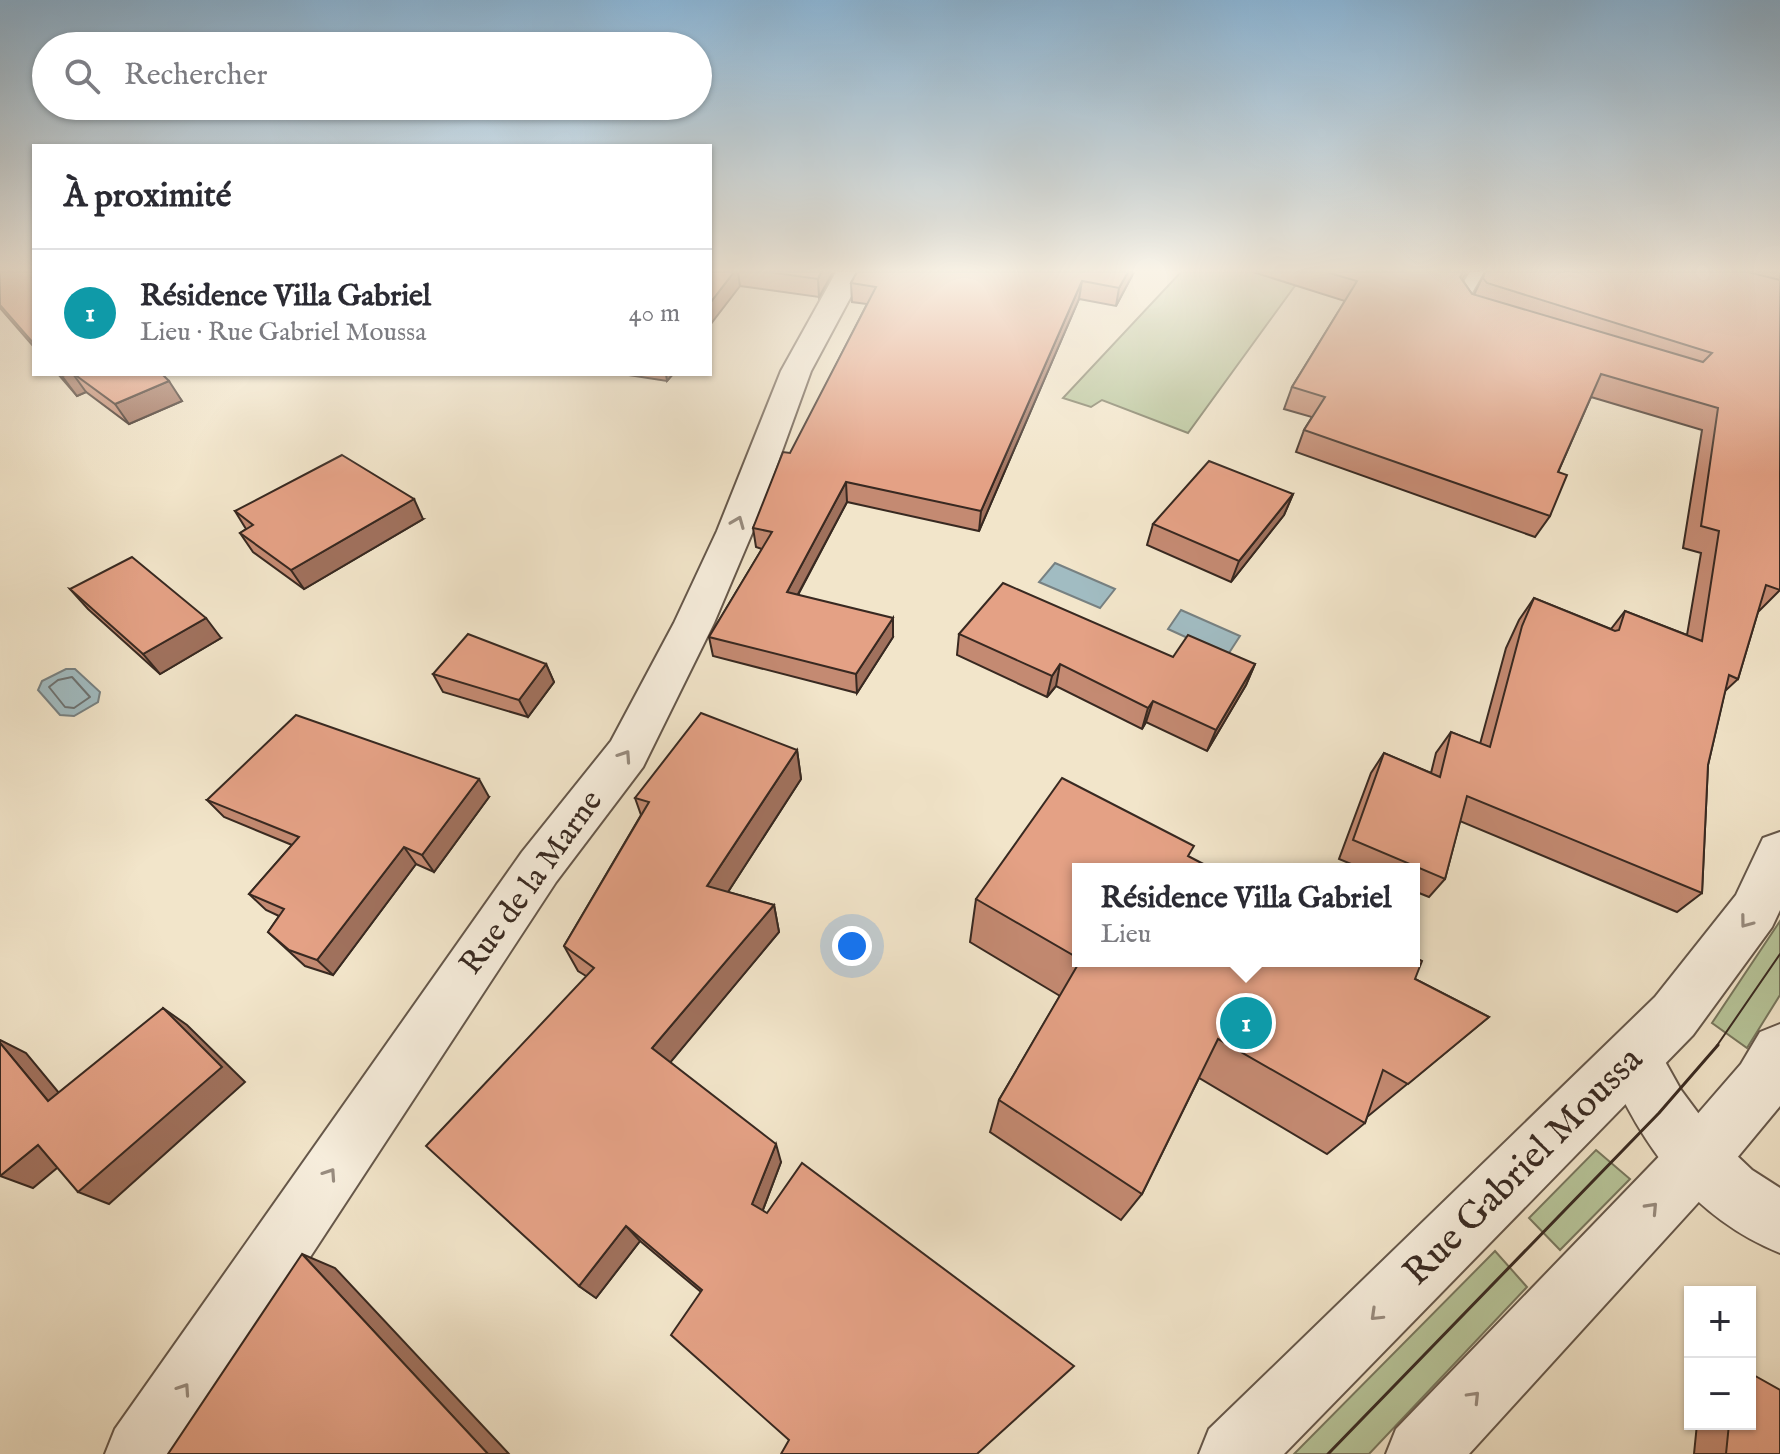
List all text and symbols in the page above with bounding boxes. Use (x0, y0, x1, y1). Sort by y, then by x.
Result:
search box (32, 32, 712, 120)
icon: search (60, 54, 104, 98)
text: Rechercher (124, 57, 268, 95)
text: À proximité (64, 175, 231, 218)
text: Résidence Villa Gabriel (140, 278, 431, 316)
text: 1 (85, 297, 95, 330)
text: 40 m (629, 297, 680, 330)
text: Lieu · Rue Gabriel Moussa (140, 316, 427, 349)
one-way arrow (728, 516, 745, 530)
one-way arrow (615, 750, 630, 764)
street label: Rue de la Marne (451, 783, 613, 983)
popup (1072, 863, 1420, 967)
text: Résidence Villa Gabriel (1100, 880, 1392, 918)
one-way arrow (1741, 914, 1755, 928)
text: Lieu (1100, 918, 1151, 951)
your location (832, 926, 872, 966)
pin: 1 (1220, 993, 1272, 1053)
street label: Rue Gabriel Moussa (1394, 1037, 1654, 1297)
one-way arrow (320, 1169, 335, 1183)
one-way arrow (1643, 1203, 1658, 1217)
map controls (1684, 1286, 1756, 1430)
button: + (1684, 1286, 1756, 1358)
one-way arrow (1371, 1306, 1385, 1320)
button: − (1684, 1358, 1756, 1430)
one-way arrow (174, 1384, 189, 1398)
one-way arrow (1465, 1392, 1480, 1406)

